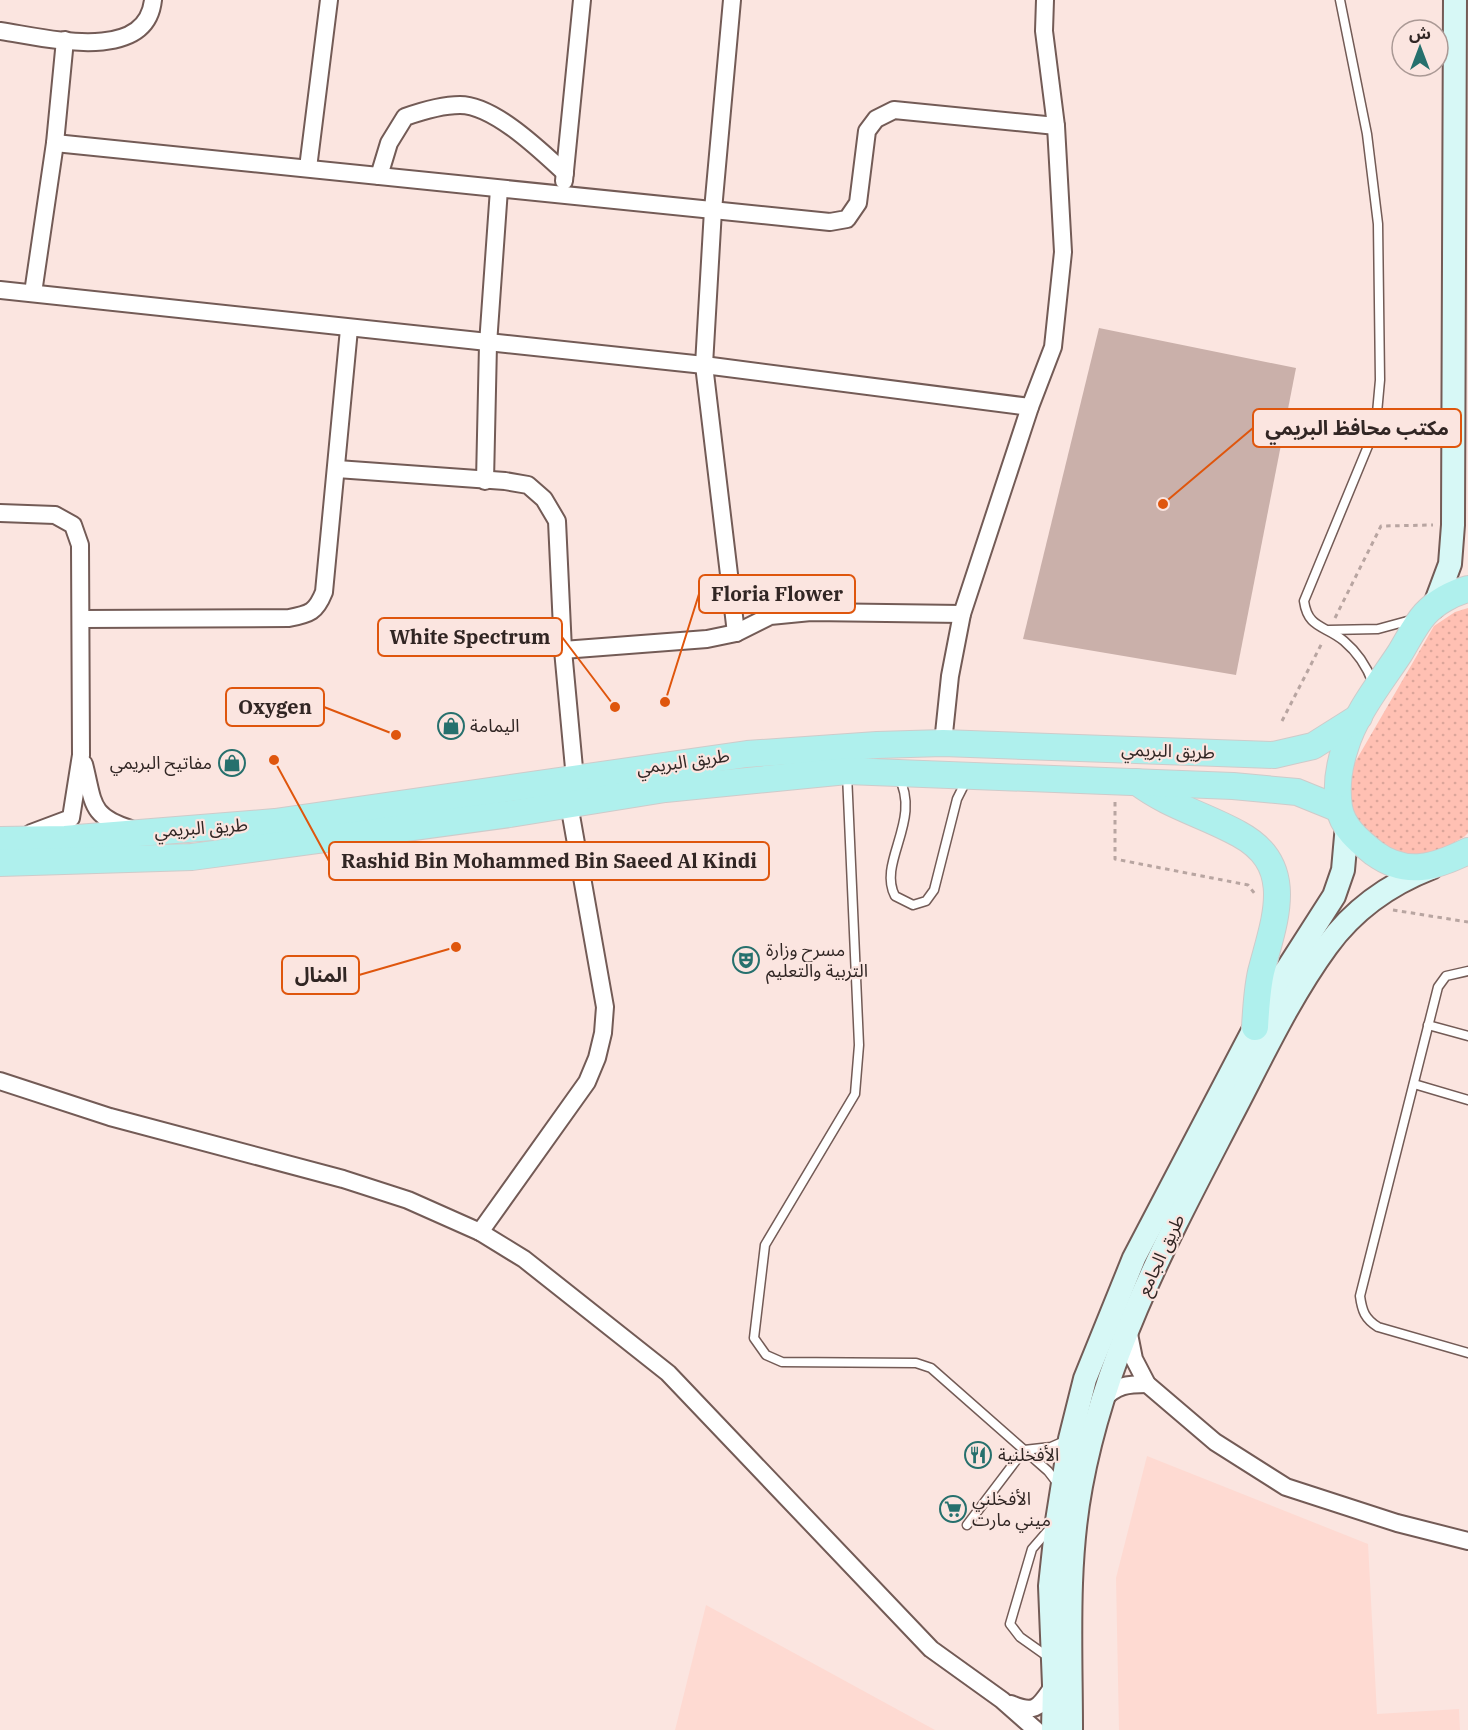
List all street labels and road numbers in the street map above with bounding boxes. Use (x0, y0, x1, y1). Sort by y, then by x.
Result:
street label: طريق البريمي (1121, 737, 1215, 766)
street label: طريق البريمي (635, 744, 731, 782)
street label: طريق البريمي (153, 813, 249, 844)
street label: طريق الجامع (1132, 1210, 1192, 1301)

